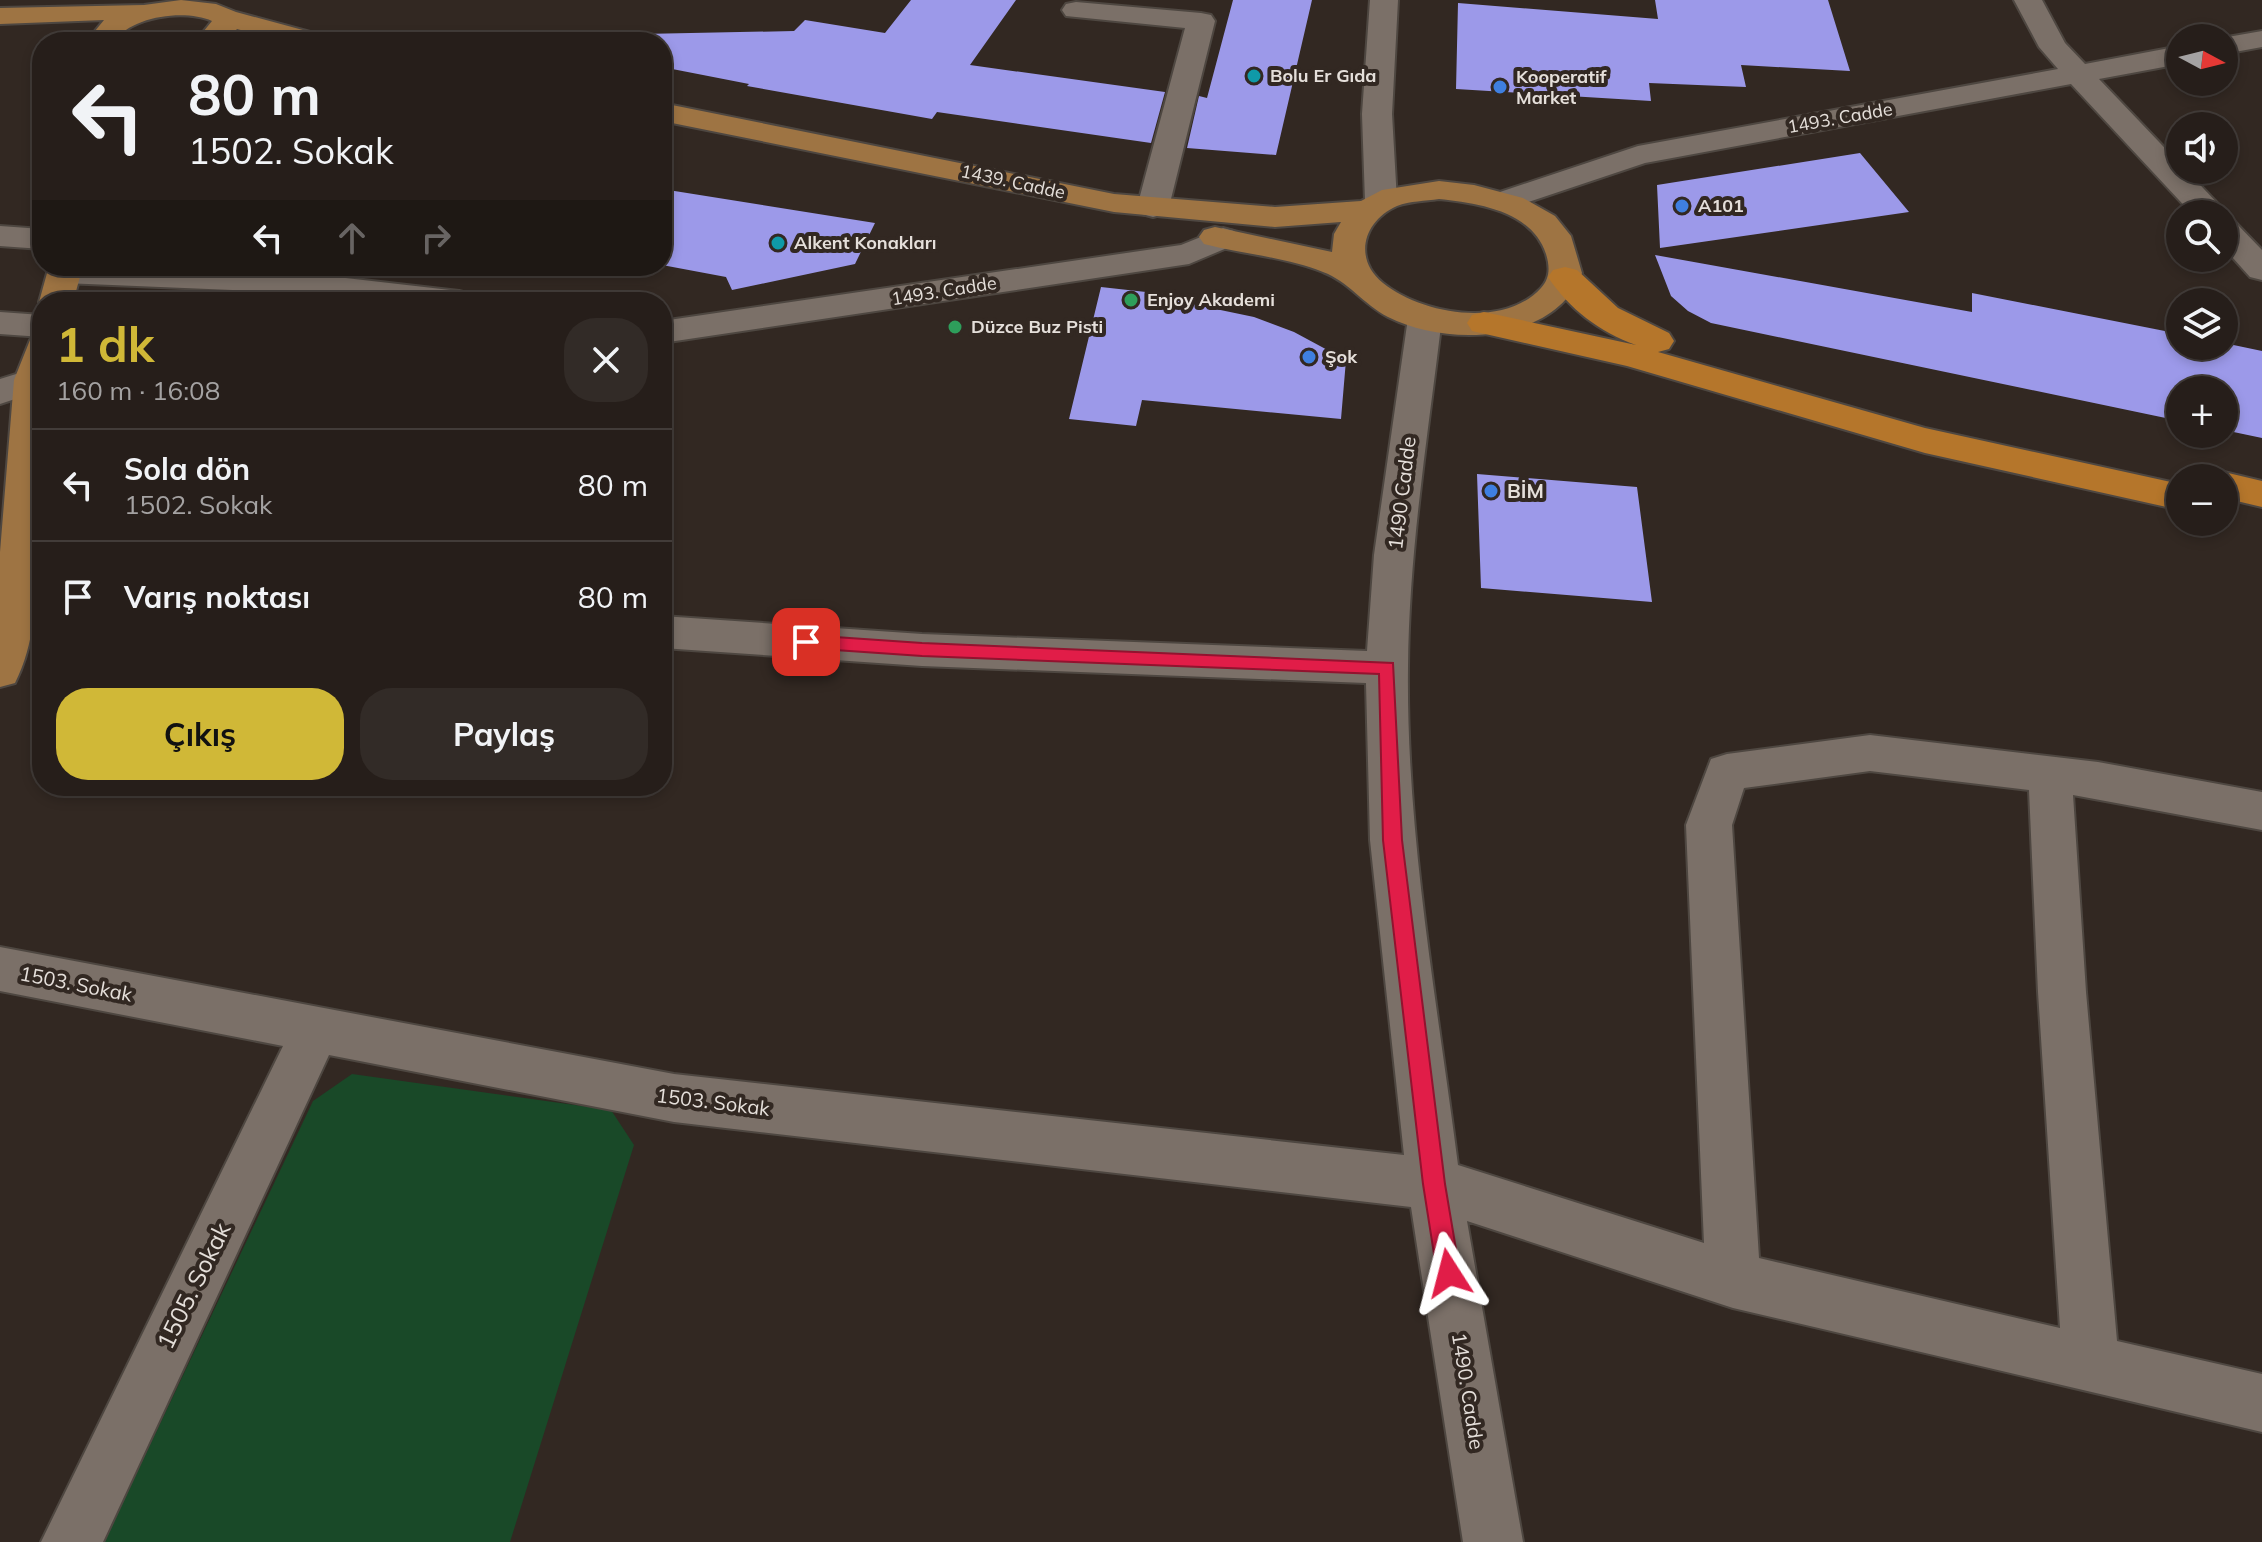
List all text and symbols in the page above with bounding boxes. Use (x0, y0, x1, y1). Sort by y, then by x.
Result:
north arrow (2166, 24, 2238, 96)
map controls (2166, 24, 2238, 536)
text: 80 m (188, 59, 321, 129)
icon: left (56, 64, 160, 168)
place label: Bolu Er Gıda (1270, 64, 1377, 87)
place label: Kooperatif Market (1516, 65, 1607, 109)
marker: Bolu Er Gıda (1245, 67, 1263, 85)
marker: Kooperatif Market (1491, 78, 1509, 96)
street label: 1493. Cadde (1786, 97, 1894, 138)
button: sound (2166, 112, 2238, 184)
text: 1502. Sokak (188, 128, 394, 173)
street label: 1439. Cadde (959, 159, 1067, 204)
place label: A101 (1698, 194, 1744, 217)
marker: A101 (1673, 197, 1691, 215)
button: search (2166, 200, 2238, 272)
icon: left (246, 216, 290, 260)
icon: ahead (330, 216, 374, 260)
icon: right (414, 216, 458, 260)
place label: Alkent Konakları (794, 231, 936, 254)
marker: Alkent Konakları (769, 234, 787, 252)
street label: 1493. Cadde (890, 271, 998, 310)
place label: Enjoy Akademi (1147, 288, 1275, 311)
button: layers (2166, 288, 2238, 360)
marker: Enjoy Akademi (1122, 291, 1140, 309)
text: 1 dk (56, 314, 154, 374)
place label: Düzce Buz Pisti (971, 315, 1103, 338)
button: close (564, 318, 648, 402)
marker: Düzce Buz Pisti (946, 318, 964, 336)
place label: Şok (1325, 345, 1358, 368)
marker: Şok (1300, 348, 1318, 366)
text: 160 m · 16:08 (56, 374, 220, 407)
button: + (2166, 376, 2238, 448)
street label: 1490 Cadde (1382, 435, 1421, 551)
text: Sola dön (124, 450, 250, 488)
icon: left (56, 463, 100, 507)
button: − (2166, 464, 2238, 536)
text: 80 m (578, 466, 648, 504)
place label: BİM (1507, 478, 1544, 503)
marker: BİM (1482, 482, 1500, 500)
text: 1502. Sokak (124, 488, 272, 521)
icon: arrive (56, 575, 100, 619)
text: Varış noktası (124, 578, 310, 616)
text: 80 m (578, 578, 648, 616)
pin (772, 608, 840, 676)
icon: arrive (784, 620, 828, 664)
button: Çıkış (56, 688, 344, 780)
button: Paylaş (360, 688, 648, 780)
street label: 1503. Sokak (18, 960, 135, 1007)
street label: 1503. Sokak (655, 1082, 772, 1121)
street label: 1505. Sokak (150, 1217, 237, 1354)
position arrow (1407, 1231, 1491, 1315)
street label: 1490. Cadde (1447, 1331, 1490, 1451)

